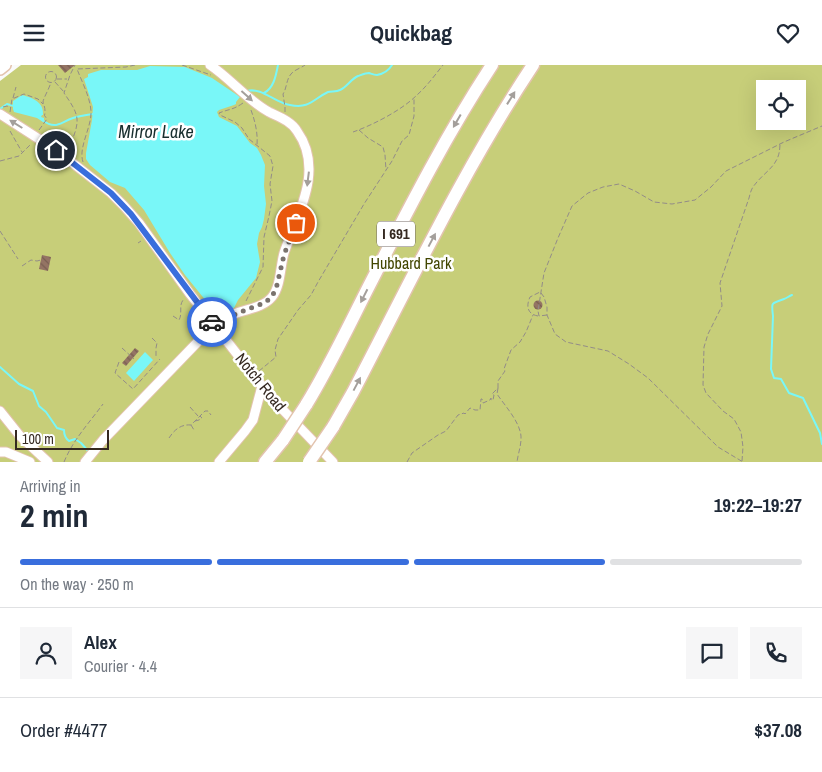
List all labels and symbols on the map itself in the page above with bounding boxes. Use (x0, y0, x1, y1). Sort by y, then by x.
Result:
one-way arrow (241, 91, 254, 102)
one-way arrow (507, 92, 516, 105)
one-way arrow (453, 115, 462, 128)
one-way arrow (9, 119, 22, 129)
water label: Mirror Lake (118, 119, 194, 144)
pin (35, 129, 77, 171)
one-way arrow (304, 171, 312, 187)
pin (275, 202, 317, 244)
road number: I 691 (377, 221, 415, 247)
one-way arrow (428, 233, 436, 247)
park label: Hubbard Park (371, 252, 452, 274)
one-way arrow (360, 288, 368, 303)
courier (187, 297, 237, 347)
street label: Notch Road (231, 348, 291, 416)
one-way arrow (353, 377, 361, 391)
scale bar (15, 427, 109, 450)

